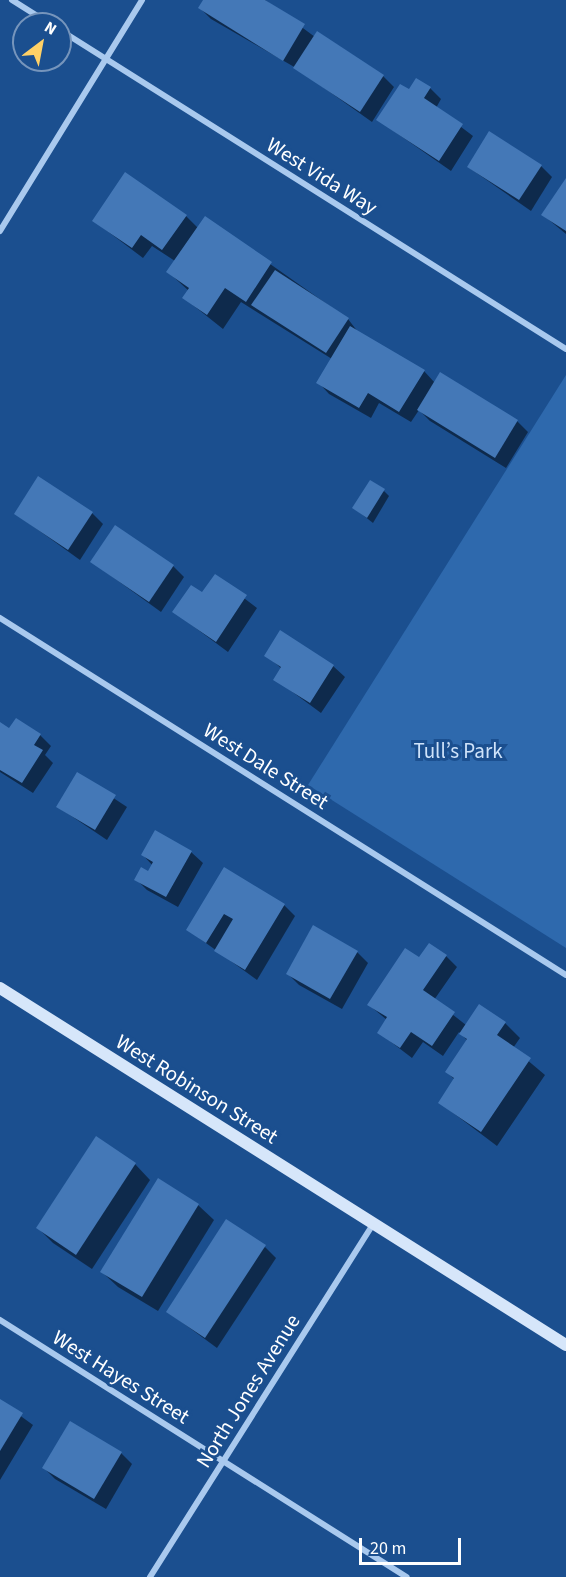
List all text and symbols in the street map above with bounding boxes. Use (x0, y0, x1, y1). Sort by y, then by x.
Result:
north arrow (12, 12, 72, 72)
text: N (40, 16, 61, 41)
street label: West Vida Way (262, 132, 382, 220)
street label: West Dale Street (199, 718, 333, 814)
park label: Tull’s Park (413, 738, 503, 764)
street label: West Robinson Street (111, 1029, 283, 1149)
street label: North Jones Avenue (191, 1310, 305, 1472)
street label: West Hayes Street (48, 1325, 194, 1429)
scale bar (362, 1526, 464, 1564)
text: 20 m (370, 1536, 406, 1561)

